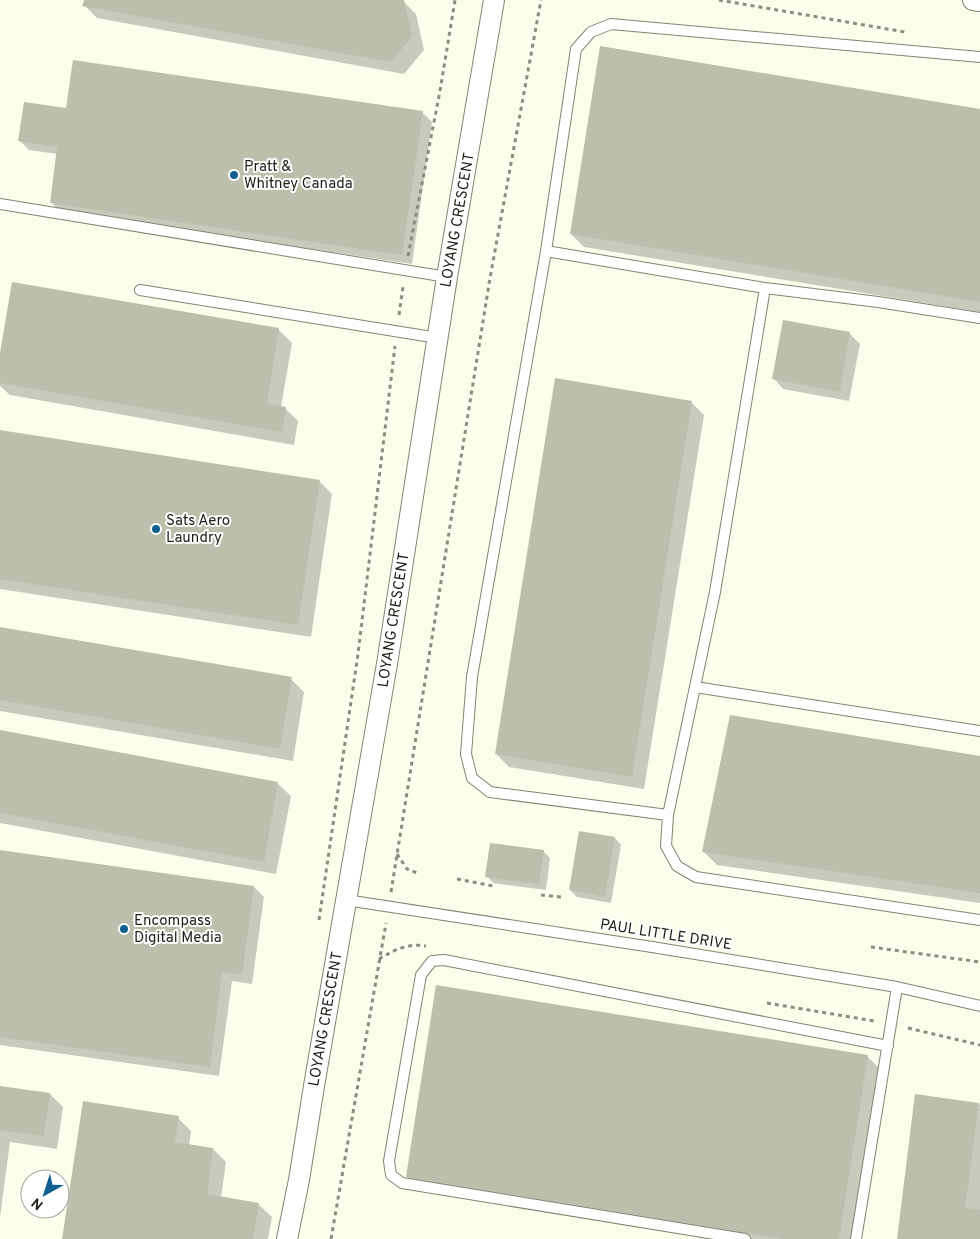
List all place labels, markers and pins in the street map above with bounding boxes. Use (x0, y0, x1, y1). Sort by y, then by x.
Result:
place label: Pratt & Whitney Canada (244, 158, 353, 194)
marker: Pratt & Whitney Canada (228, 169, 240, 181)
place label: Sats Aero Laundry (166, 512, 230, 548)
marker: Sats Aero Laundry (150, 523, 162, 535)
place label: Encompass Digital Media (134, 912, 222, 948)
marker: Encompass Digital Media (118, 923, 130, 935)

